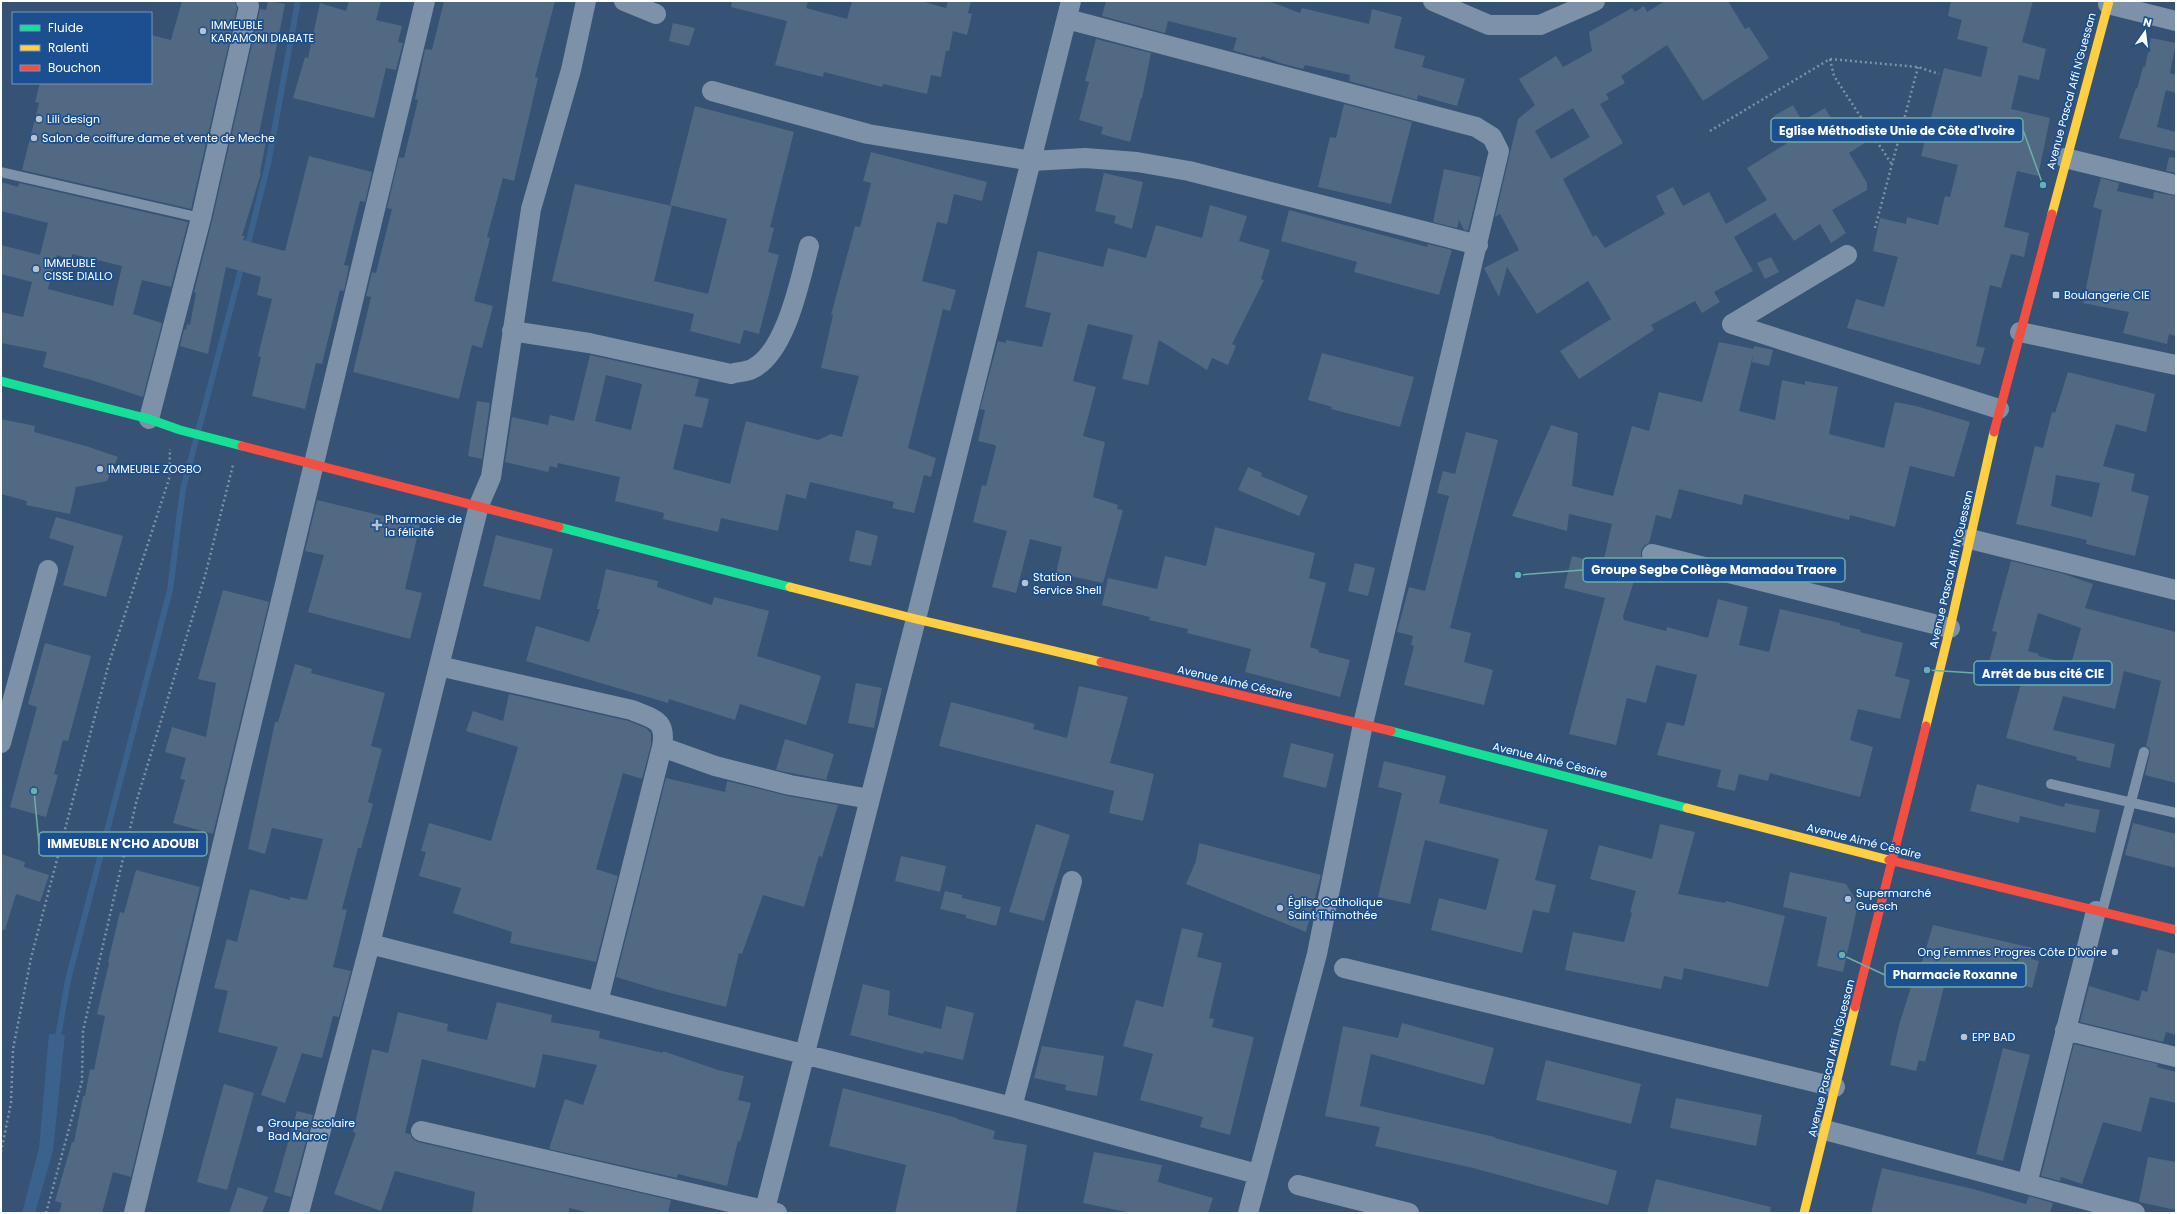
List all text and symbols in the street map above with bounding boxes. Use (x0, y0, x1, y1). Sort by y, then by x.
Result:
street label: Avenue Pascal Affi N'Guessan (2042, 11, 2100, 171)
legend (12, 12, 152, 84)
north arrow (2125, 12, 2165, 52)
text: N (2141, 14, 2153, 31)
place label: IMMEUBLE KARAMONI DIABATE (211, 17, 314, 46)
text: Fluide (48, 19, 83, 36)
marker: IMMEUBLE KARAMONI DIABATE (198, 26, 208, 36)
text: Ralenti (48, 39, 89, 56)
text: Bouchon (48, 59, 101, 76)
place label: Lili design (47, 111, 100, 127)
marker: Lili design (34, 114, 44, 124)
callout: Eglise Méthodiste Unie de Côte d'Ivoire (1771, 118, 2023, 142)
text: Eglise Méthodiste Unie de Côte d'Ivoire (1779, 122, 2016, 139)
place label: Salon de coiffure dame et vente de Meche (42, 130, 275, 146)
marker: Salon de coiffure dame et vente de Meche (29, 133, 39, 143)
place label: IMMEUBLE CISSE DIALLO (44, 255, 113, 284)
marker: IMMEUBLE CISSE DIALLO (31, 264, 41, 274)
place label: Boulangerie CIE (2064, 287, 2150, 303)
marker: Boulangerie CIE (2051, 290, 2061, 300)
place label: IMMEUBLE ZOGBO (108, 461, 202, 477)
marker: IMMEUBLE ZOGBO (95, 464, 105, 474)
street label: Avenue Pascal Affi N'Guessan (1925, 488, 1977, 650)
place label: Pharmacie de la félicité (385, 511, 462, 540)
marker: Pharmacie de la félicité (372, 520, 382, 530)
callout: Groupe Segbe Collège Mamadou Traore (1583, 558, 1845, 582)
text: Groupe Segbe Collège Mamadou Traore (1591, 561, 1837, 578)
place label: Station Service Shell (1033, 569, 1101, 598)
marker: Station Service Shell (1020, 578, 1030, 588)
street label: Avenue Aimé Césaire (1176, 661, 1294, 703)
callout: Arrêt de bus cité CIE (1974, 661, 2112, 685)
text: Arrêt de bus cité CIE (1982, 665, 2104, 682)
street label: Avenue Aimé Césaire (1491, 738, 1609, 782)
street label: Avenue Aimé Césaire (1805, 819, 1923, 863)
callout: IMMEUBLE N'CHO ADOUBI (39, 832, 207, 856)
text: IMMEUBLE N'CHO ADOUBI (47, 835, 199, 852)
place label: Supermarché Guesch (1856, 885, 1931, 914)
place label: Église Catholique Saint Thimothée (1288, 894, 1383, 923)
marker: Supermarché Guesch (1843, 894, 1853, 904)
marker: Église Catholique Saint Thimothée (1275, 903, 1285, 913)
place label: Ong Femmes Progres Côte D'ivoire (1918, 944, 2107, 960)
marker: Ong Femmes Progres Côte D'ivoire (2110, 947, 2120, 957)
callout: Pharmacie Roxanne (1885, 963, 2026, 987)
text: Pharmacie Roxanne (1893, 966, 2018, 983)
street label: Avenue Pascal Affi N'Guessan (1804, 978, 1858, 1138)
place label: EPP BAD (1972, 1029, 2015, 1045)
marker: EPP BAD (1959, 1032, 1969, 1042)
place label: Groupe scolaire Bad Maroc (268, 1115, 355, 1144)
marker: Groupe scolaire Bad Maroc (255, 1124, 265, 1134)

